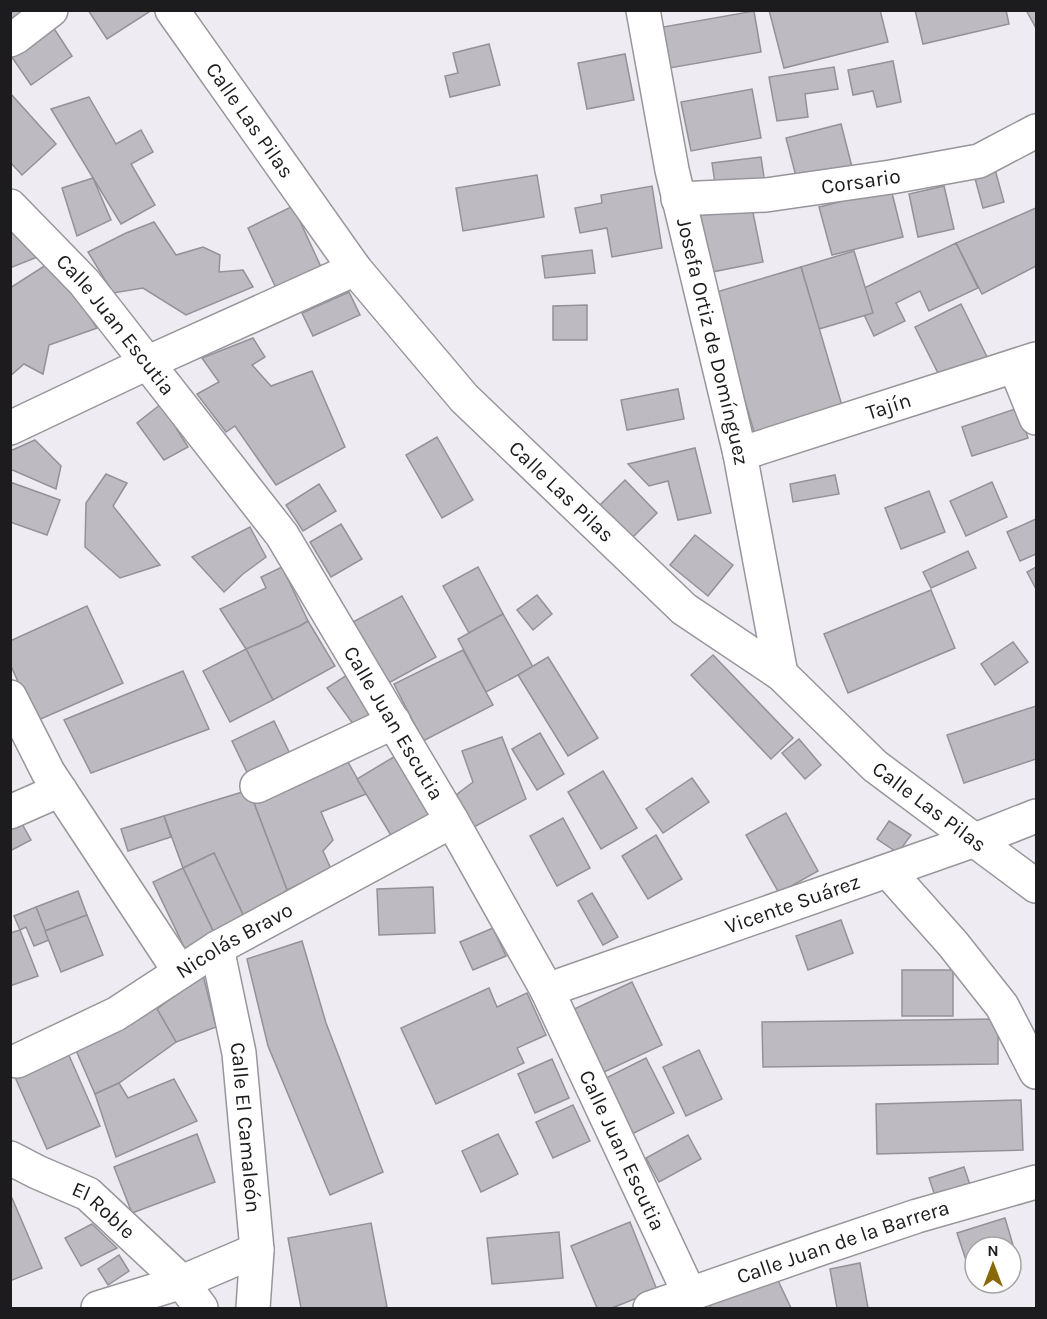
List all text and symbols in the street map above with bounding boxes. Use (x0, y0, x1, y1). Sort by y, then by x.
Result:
street label: Calle Las Pilas (201, 58, 299, 183)
street label: Corsario (820, 163, 903, 199)
street label: Josefa Ortiz de Domínguez (672, 216, 754, 467)
street label: Calle Juan Escutia (51, 249, 180, 400)
street label: Tajín (863, 388, 914, 425)
street label: Calle Las Pilas (504, 436, 619, 547)
street label: Calle Juan Escutia (339, 642, 449, 804)
street label: Calle Las Pilas (868, 756, 991, 857)
street label: Vicente Suárez (722, 869, 863, 939)
street label: Nicolás Bravo (171, 897, 297, 984)
street label: Calle El Camaleón (225, 1040, 266, 1214)
street label: Calle Juan Escutia (574, 1066, 670, 1234)
street label: El Roble (69, 1177, 140, 1244)
street label: Calle Juan de la Barrera (733, 1195, 952, 1289)
north arrow (963, 1235, 1023, 1295)
text: N (987, 1241, 999, 1260)

